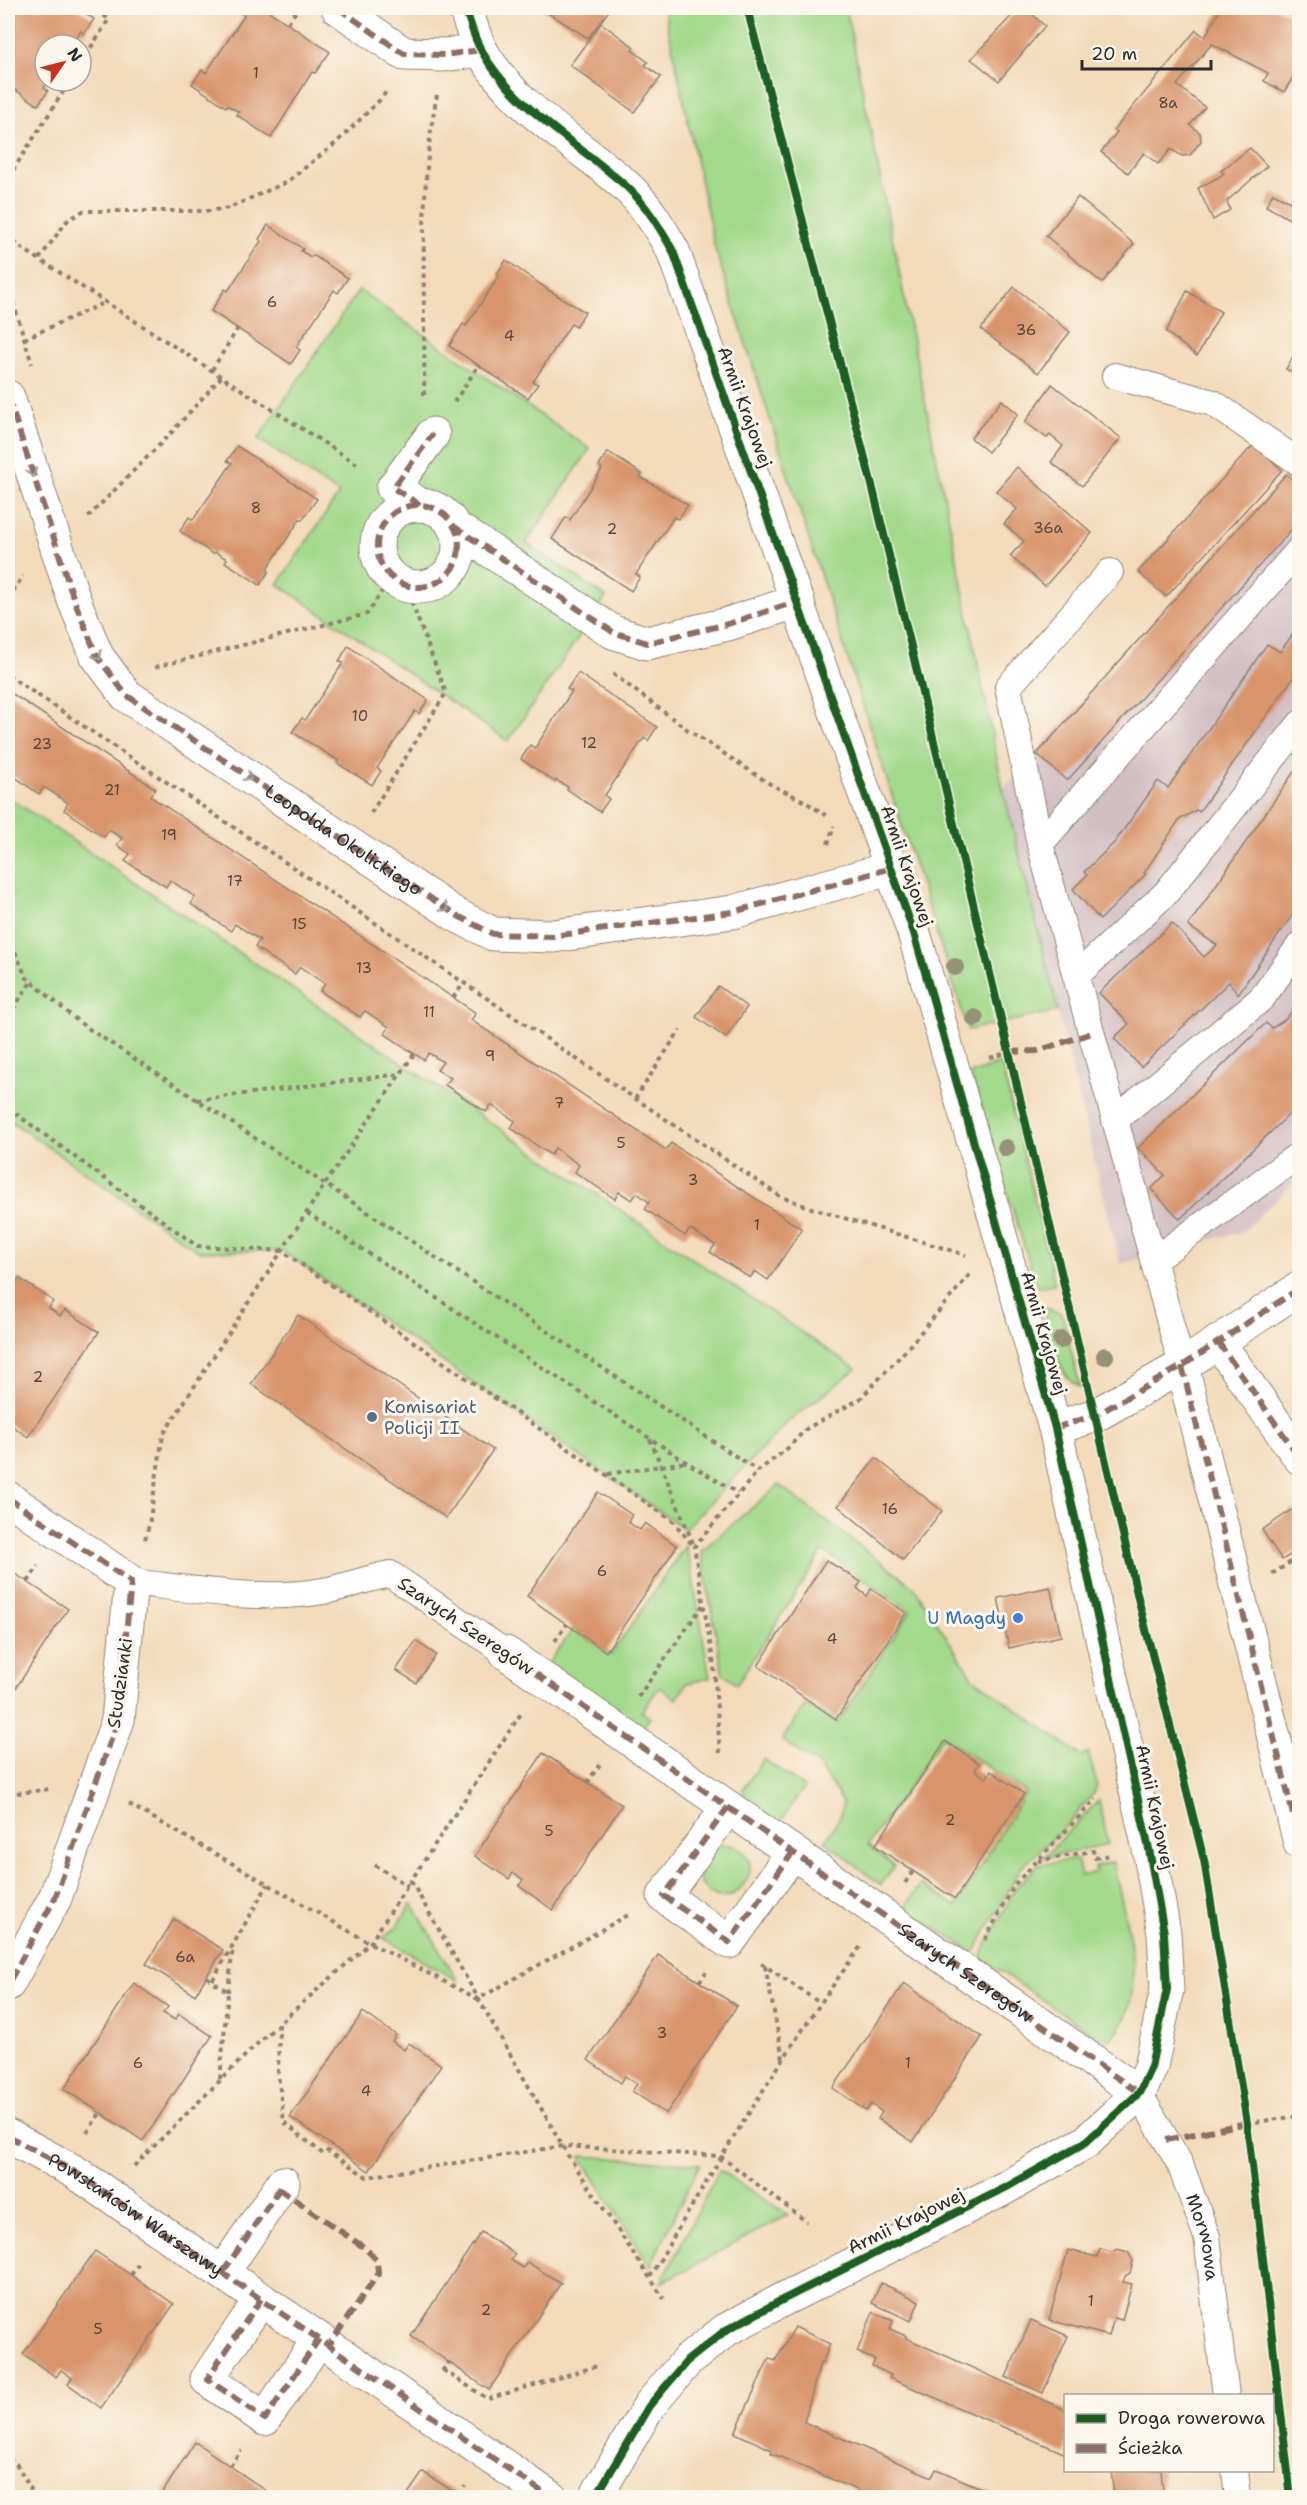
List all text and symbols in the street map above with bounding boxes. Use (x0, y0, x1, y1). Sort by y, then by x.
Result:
north arrow (33, 33, 93, 93)
scale bar (1082, 33, 1211, 71)
text: 20 m (1091, 42, 1137, 66)
text: N (63, 43, 87, 66)
house number: 1 (253, 63, 259, 83)
house number: 8a (1158, 93, 1178, 113)
house number: 6 (267, 292, 277, 312)
house number: 36 (1016, 320, 1036, 340)
house number: 4 (504, 326, 514, 346)
street label: Armii Krajowej (712, 343, 778, 471)
one-way arrow (25, 467, 38, 478)
house number: 8 (251, 498, 261, 518)
house number: 36a (1033, 518, 1064, 538)
house number: 2 (607, 519, 617, 539)
one-way arrow (91, 650, 103, 660)
house number: 10 (352, 706, 368, 726)
house number: 12 (581, 733, 597, 753)
house number: 23 (32, 734, 52, 754)
one-way arrow (241, 770, 252, 781)
street label: Leopolda Okulickiego (260, 779, 427, 901)
house number: 21 (104, 780, 120, 800)
street label: Armii Krajowej (875, 802, 939, 930)
house number: 19 (161, 825, 177, 845)
house number: 17 (227, 871, 243, 891)
one-way arrow (439, 901, 450, 912)
house number: 15 (291, 914, 307, 934)
house number: 13 (356, 958, 372, 978)
house number: 11 (423, 1002, 435, 1022)
house number: 9 (485, 1046, 495, 1066)
house number: 7 (554, 1093, 564, 1113)
house number: 5 (616, 1133, 626, 1153)
house number: 3 (688, 1170, 698, 1190)
house number: 1 (754, 1215, 760, 1235)
street label: Armii Krajowej (1015, 1268, 1073, 1398)
house number: 2 (33, 1367, 43, 1387)
place label: Komisariat Policji II (384, 1395, 477, 1440)
marker: Komisariat Policji II (365, 1410, 379, 1424)
house number: 16 (882, 1499, 898, 1519)
house number: 6 (597, 1561, 607, 1581)
street label: Szarych Szeregów (393, 1571, 539, 1681)
place label: U Magdy (927, 1606, 1006, 1630)
marker: U Magdy (1011, 1611, 1025, 1625)
house number: 4 (827, 1629, 837, 1649)
street label: Studzianki (102, 1636, 138, 1730)
street label: Armii Krajowej (1130, 1742, 1180, 1872)
house number: 2 (945, 1810, 955, 1830)
house number: 5 (544, 1821, 554, 1841)
street label: Szarych Szeregów (893, 1917, 1039, 2028)
house number: 6a (175, 1947, 195, 1967)
house number: 3 (657, 2023, 667, 2043)
house number: 6 (133, 2053, 143, 2073)
house number: 1 (905, 2053, 911, 2073)
house number: 4 (361, 2081, 371, 2101)
street label: Powstańców Warszawy (44, 2148, 228, 2282)
street label: Armii Krajowej (844, 2182, 968, 2260)
street label: Morwowa (1180, 2190, 1224, 2282)
house number: 1 (1088, 2291, 1094, 2311)
house number: 2 (481, 2300, 491, 2320)
house number: 5 (93, 2319, 103, 2339)
legend (1064, 2394, 1274, 2472)
text: Droga rowerowa (1118, 2406, 1265, 2430)
text: Ścieżka (1118, 2436, 1182, 2460)

